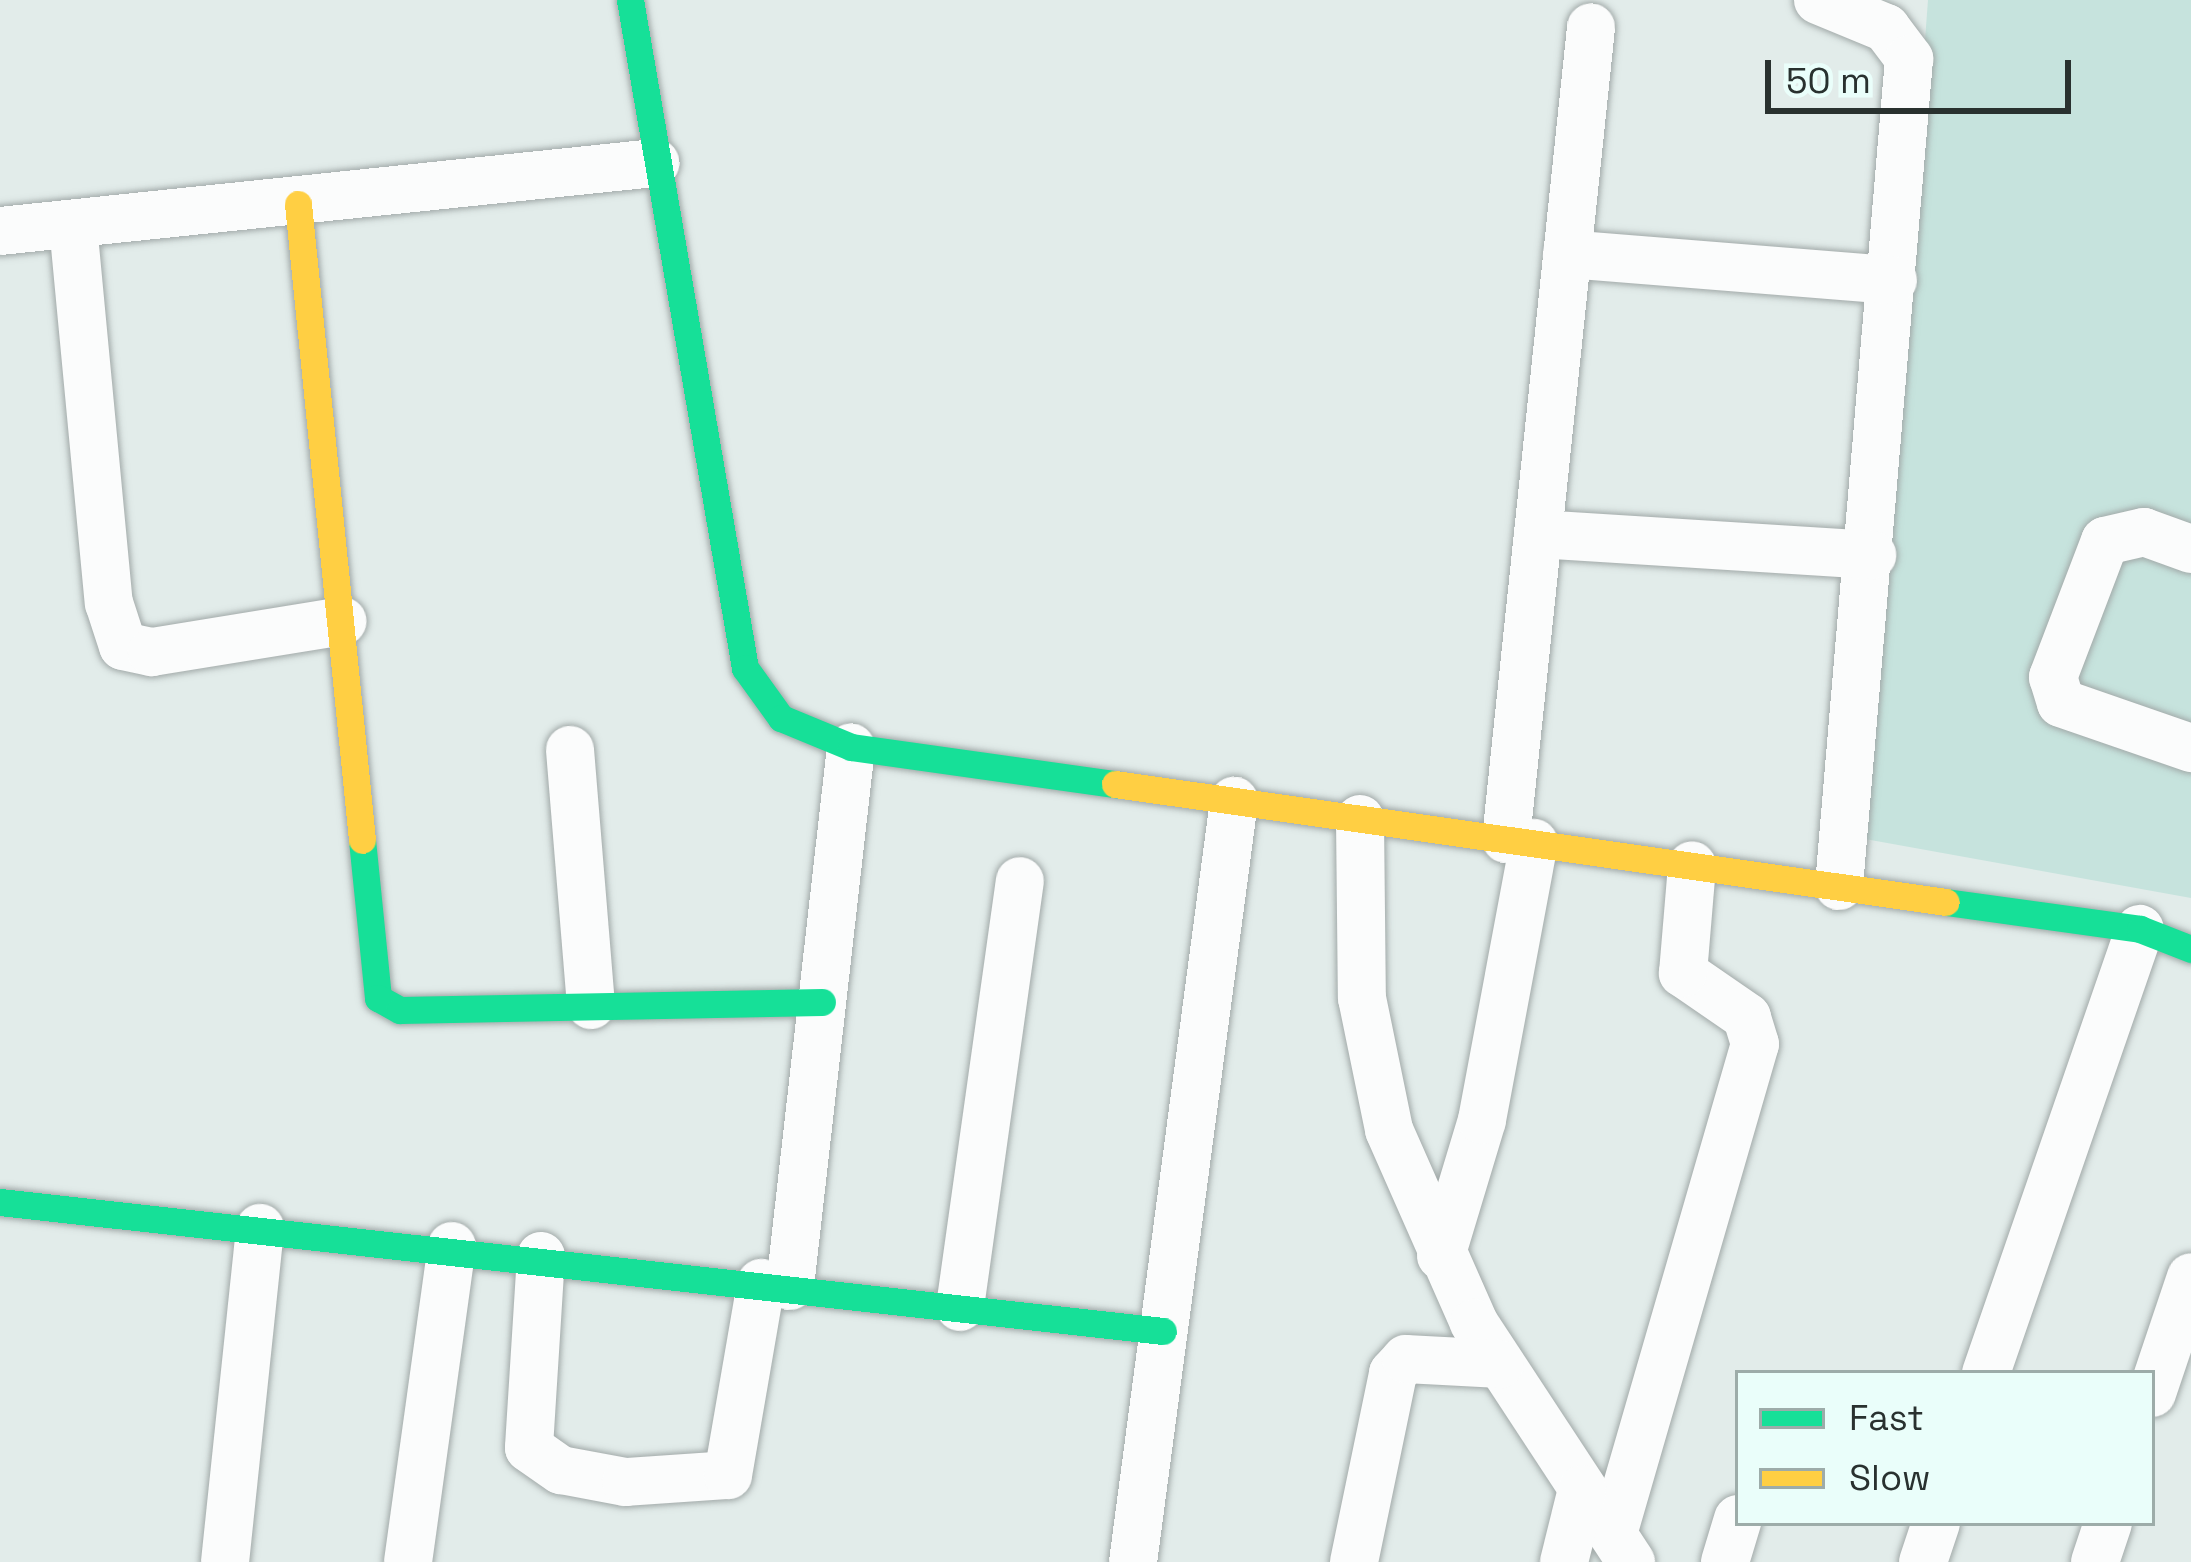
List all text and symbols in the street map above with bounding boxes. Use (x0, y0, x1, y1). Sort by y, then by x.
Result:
scale bar (1771, 36, 2077, 110)
text: 50 m (1786, 58, 1871, 104)
legend (1735, 1370, 2155, 1526)
text: Fast (1849, 1395, 1924, 1441)
text: Slow (1849, 1455, 1931, 1501)

